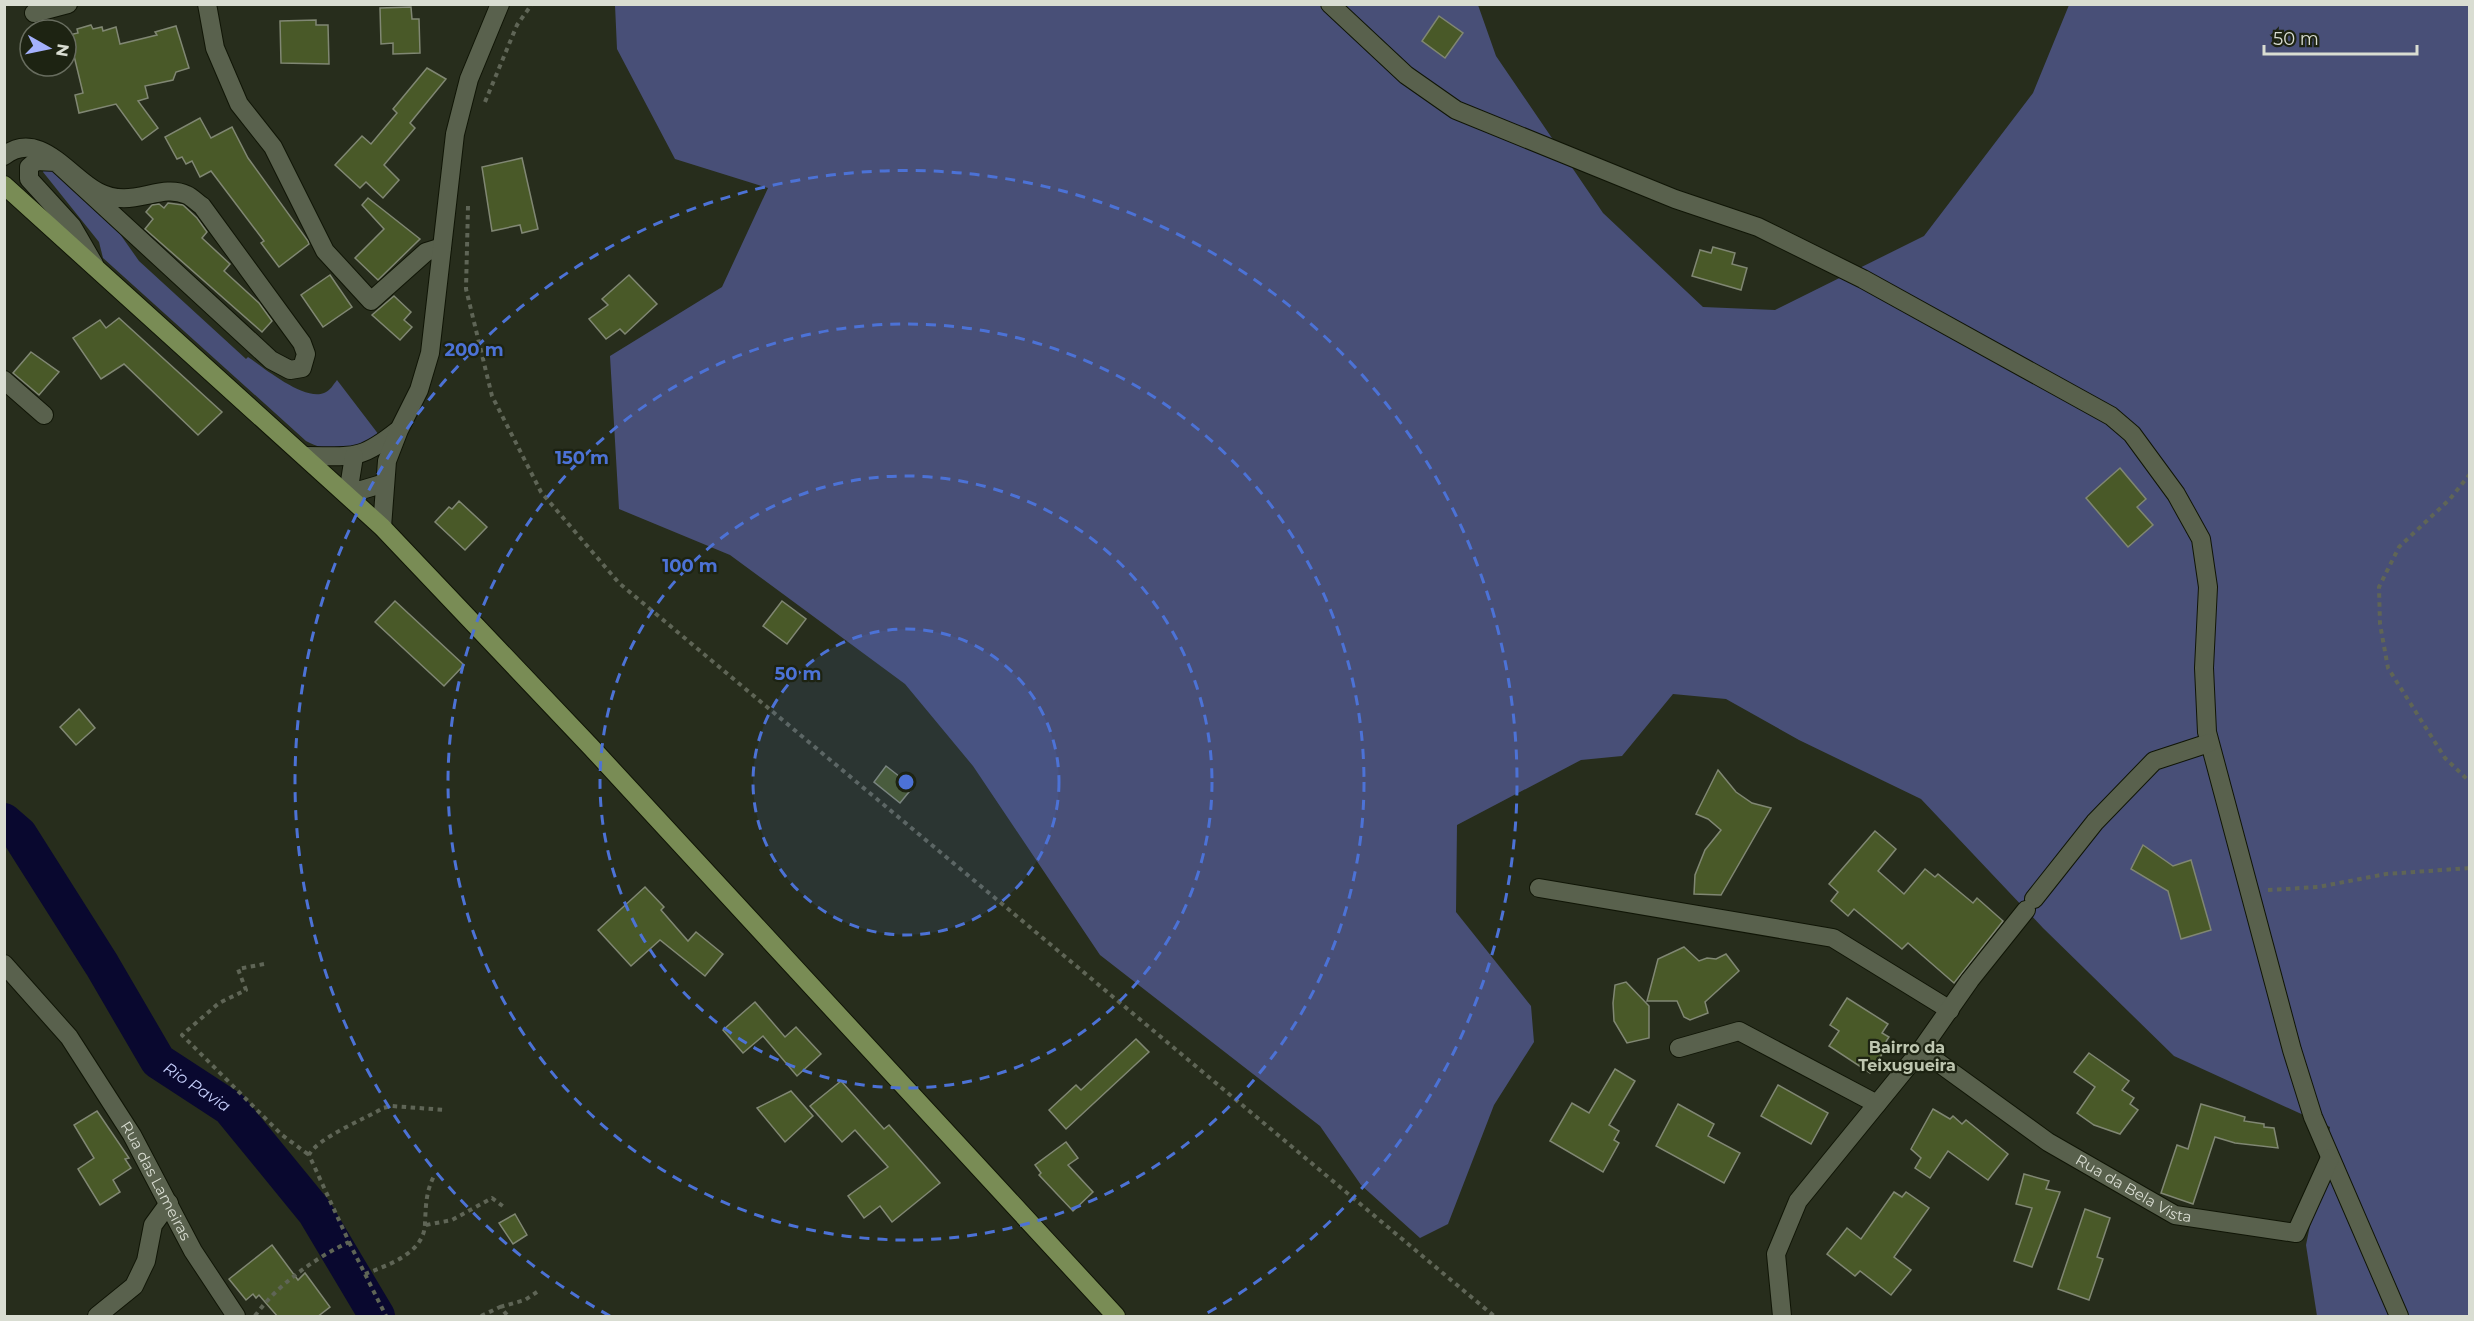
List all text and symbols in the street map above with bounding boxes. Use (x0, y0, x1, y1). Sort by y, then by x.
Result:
north arrow (18, 18, 78, 78)
scale bar (2264, 18, 2417, 56)
text: 50 m (2273, 28, 2319, 50)
text: N (52, 42, 73, 58)
text: 200 m (444, 339, 504, 361)
text: 150 m (555, 447, 609, 469)
text: 100 m (662, 555, 718, 577)
text: 50 m (775, 663, 821, 685)
centre of rings (896, 772, 916, 792)
district label: Bairro da Teixugueira (1858, 1038, 1956, 1075)
water label: Rio Pavia (160, 1058, 234, 1116)
street label: Rua das Lameiras (117, 1117, 196, 1244)
street label: Rua da Bela Vista (2072, 1150, 2193, 1226)

